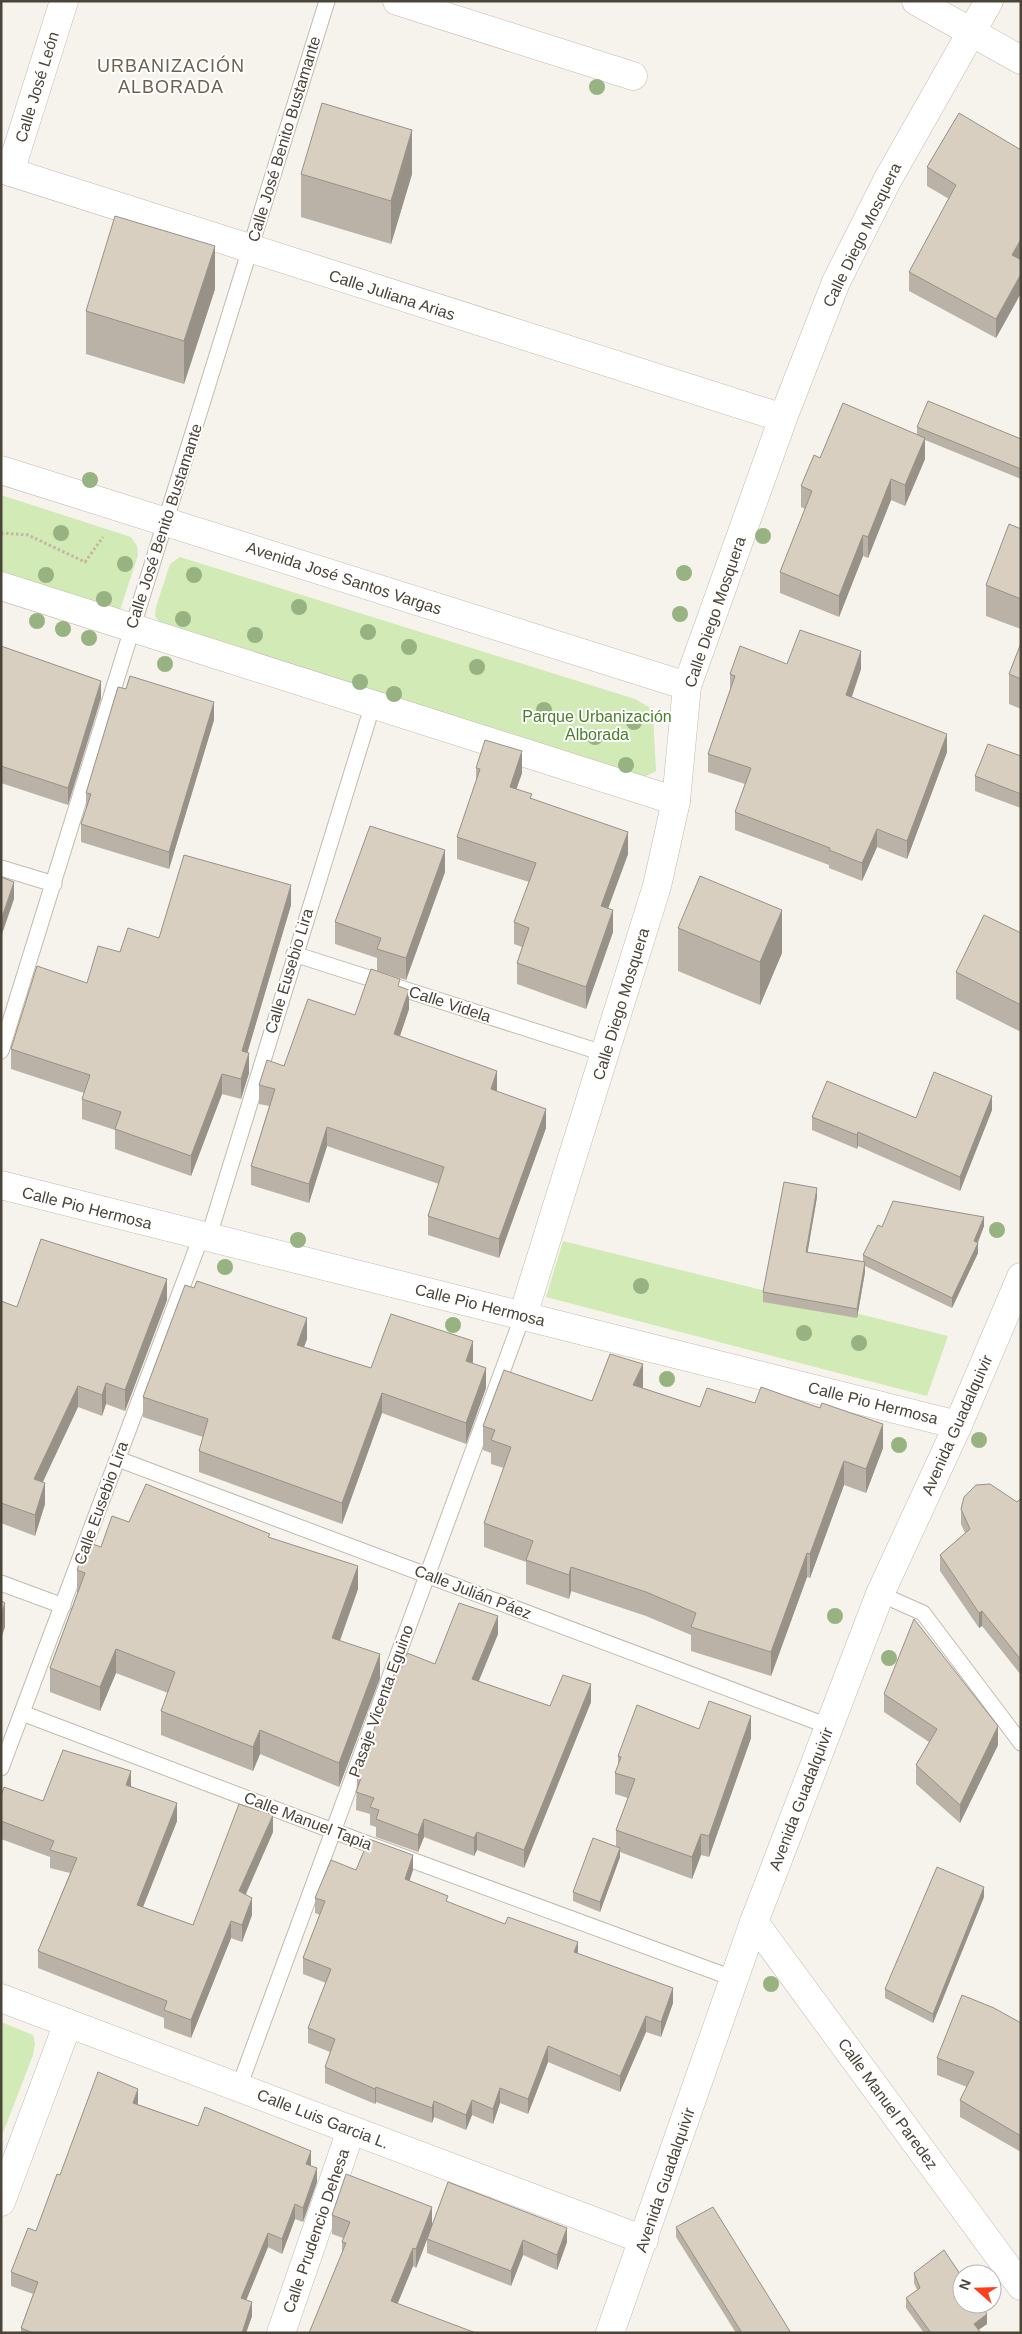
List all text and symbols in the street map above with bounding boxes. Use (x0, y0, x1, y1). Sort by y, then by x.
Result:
street label: Calle José León (12, 30, 62, 144)
street label: Calle José Benito Bustamante (245, 34, 323, 244)
district label: URBANIZACIÓN ALBORADA (97, 55, 245, 97)
street label: Calle Diego Mosquera (820, 160, 904, 310)
street label: Calle Juliana Arias (327, 267, 457, 323)
street label: Calle José Benito Bustamante (123, 421, 205, 631)
street label: Calle Diego Mosquera (681, 534, 749, 690)
street label: Avenida José Santos Vargas (244, 538, 444, 618)
park label: Parque Urbanización Alborada (522, 708, 672, 743)
street label: Calle Eusebio Lira (262, 906, 316, 1036)
street label: Calle Diego Mosquera (590, 926, 652, 1082)
street label: Calle Videla (407, 983, 493, 1025)
street label: Calle Pio Hermosa (20, 1184, 154, 1232)
street label: Calle Pio Hermosa (413, 1281, 547, 1329)
street label: Avenida Guadalquivir (918, 1352, 996, 1498)
street label: Calle Pio Hermosa (806, 1379, 940, 1427)
street label: Calle Eusebio Lira (71, 1439, 131, 1567)
street label: Calle Julián Páez (412, 1562, 534, 1622)
street label: Pasaje Vicenta Eguino (346, 1622, 417, 1779)
street label: Avenida Guadalquivir (766, 1724, 836, 1873)
street label: Calle Manuel Tapia (242, 1789, 375, 1853)
street label: Calle Manuel Paredez (835, 2035, 941, 2173)
street label: Calle Luis Garcia L. (255, 2086, 391, 2152)
street label: Avenida Guadalquivir (632, 2105, 698, 2255)
street label: Calle Prudencio Dehesa (280, 2147, 352, 2315)
north arrow (952, 2264, 1002, 2314)
text: N (956, 2277, 974, 2292)

